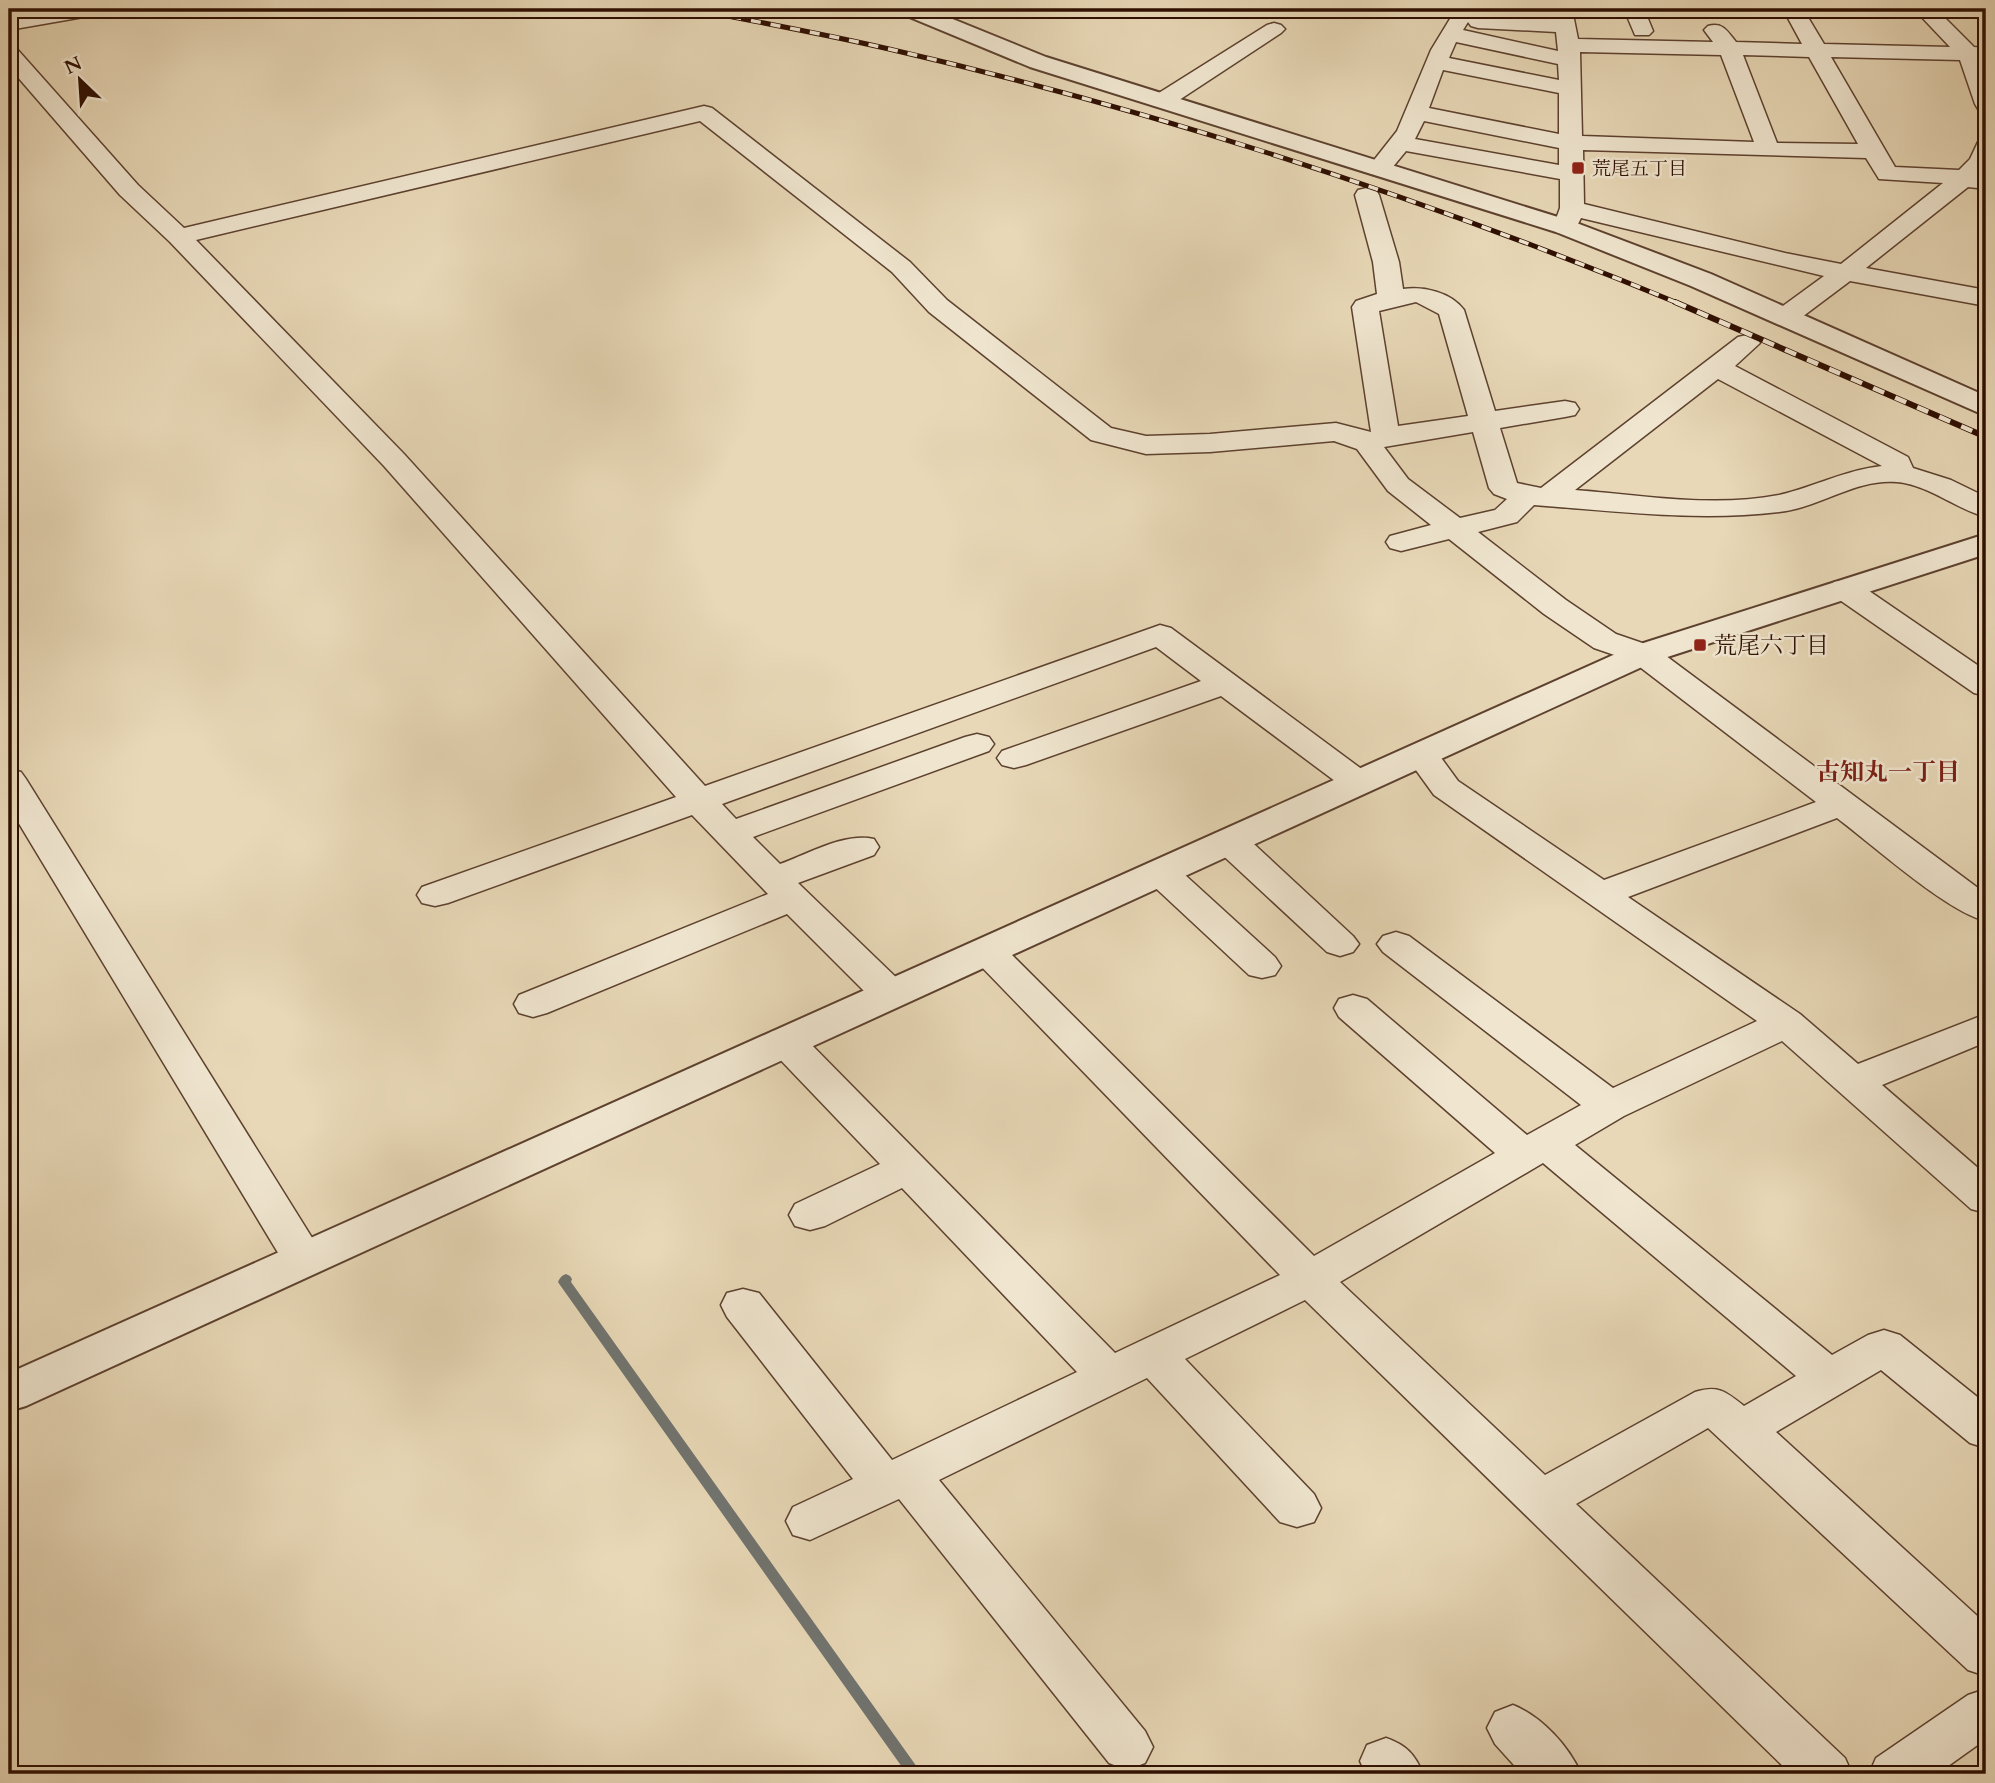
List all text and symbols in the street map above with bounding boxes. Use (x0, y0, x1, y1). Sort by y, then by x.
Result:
north arrow (46, 46, 116, 116)
text: N (60, 50, 87, 81)
place label: 荒尾五丁目 (1592, 156, 1687, 182)
marker: 荒尾五丁目 (1570, 160, 1586, 176)
place label: 荒尾六丁目 (1714, 630, 1829, 661)
marker: 荒尾六丁目 (1692, 637, 1708, 653)
district label: 古知丸一丁目 (1816, 756, 1960, 789)

